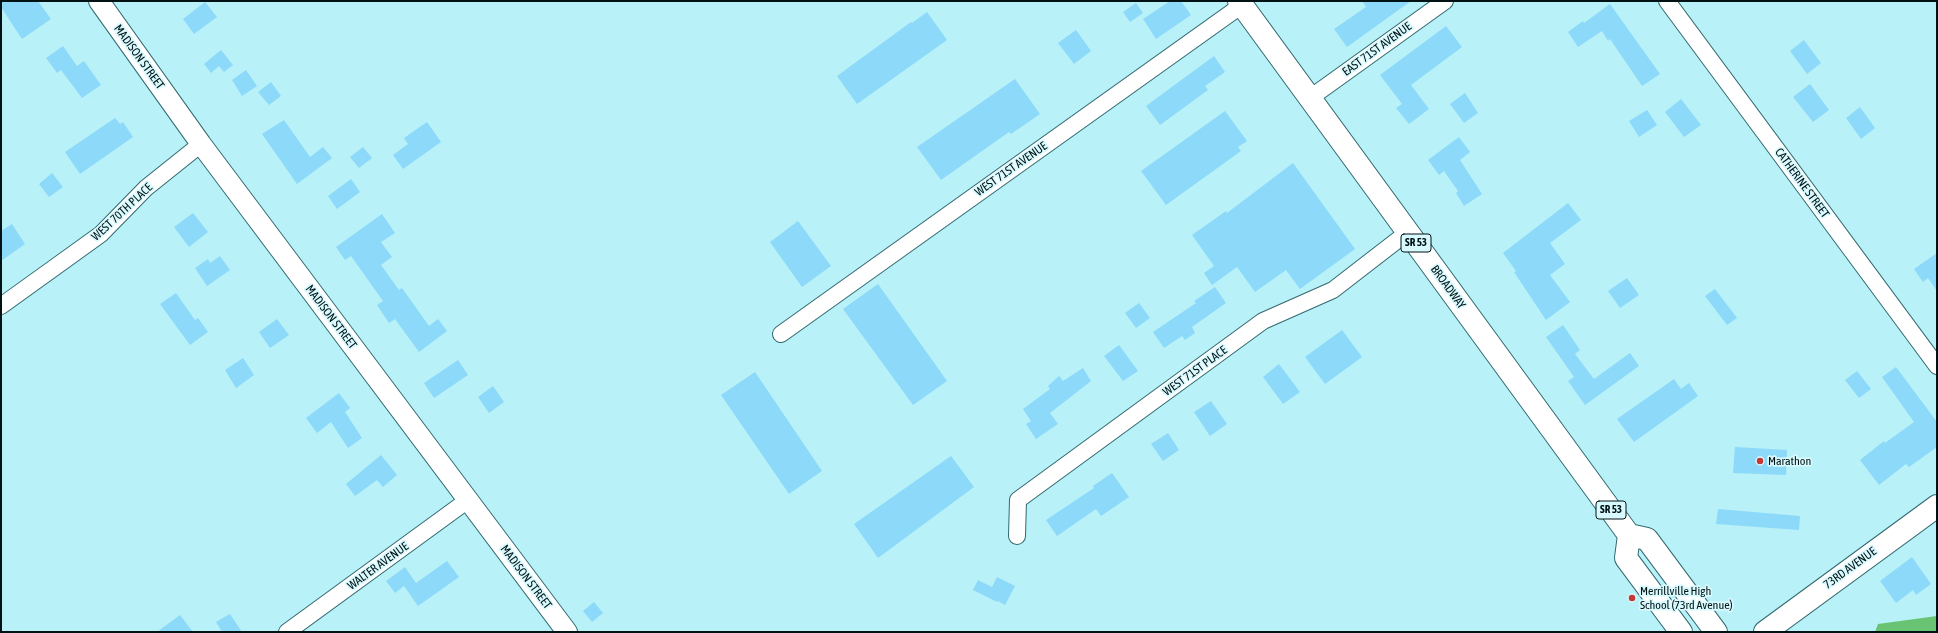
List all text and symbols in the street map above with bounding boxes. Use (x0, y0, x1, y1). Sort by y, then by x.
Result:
street label: EAST 71ST AVENUE (1340, 19, 1414, 79)
street label: MADISON STREET (111, 22, 167, 92)
street label: WEST 71ST AVENUE (972, 139, 1050, 199)
street label: CATHERINE STREET (1772, 145, 1832, 221)
street label: WEST 70TH PLACE (89, 180, 155, 244)
road number: SR 53 (1401, 234, 1431, 252)
street label: BROADWAY (1427, 262, 1469, 312)
street label: MADISON STREET (302, 282, 360, 352)
street label: WEST 71ST PLACE (1160, 343, 1230, 399)
place label: Marathon (1768, 454, 1811, 468)
marker: Marathon (1755, 456, 1765, 466)
road number: SR 53 (1596, 501, 1626, 519)
street label: WALTER AVENUE (345, 539, 411, 593)
street label: MADISON STREET (497, 542, 555, 612)
street label: 73RD AVENUE (1821, 544, 1879, 592)
place label: Merrillville High School (73rd Avenue) (1640, 584, 1733, 612)
marker: Merrillville High School (73rd Avenue) (1627, 593, 1637, 603)

